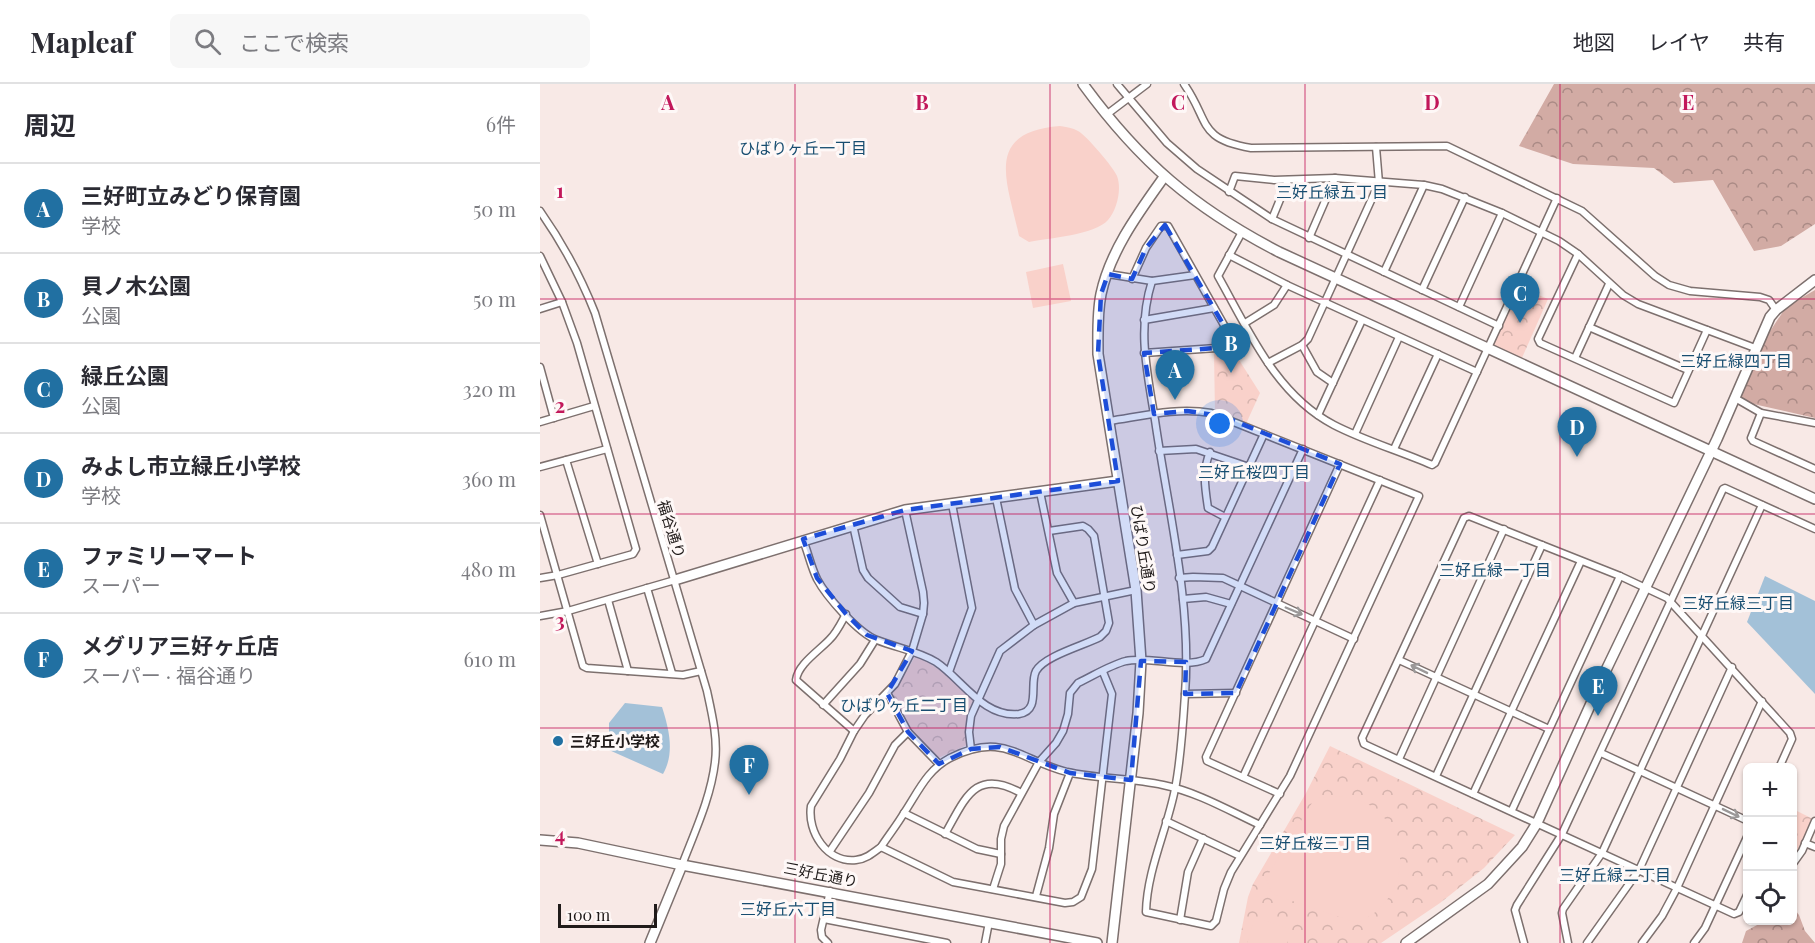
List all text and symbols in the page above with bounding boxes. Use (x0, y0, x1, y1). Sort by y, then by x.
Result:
search box (170, 14, 590, 68)
text: Mapleaf (30, 23, 134, 60)
icon: search (191, 25, 224, 58)
text: ここで検索 (239, 27, 349, 57)
text: 地図 (1573, 27, 1615, 55)
text: レイヤ (1648, 27, 1710, 55)
text: 共有 (1743, 27, 1785, 55)
text: A (660, 88, 675, 115)
text: B (915, 88, 929, 115)
text: C (1171, 88, 1185, 115)
text: D (1424, 88, 1440, 115)
text: E (1682, 88, 1694, 115)
text: 周辺 (24, 107, 76, 142)
text: 6件 (486, 110, 516, 137)
district label: ひばりヶ丘一丁目 (739, 137, 867, 158)
text: 1 (556, 176, 564, 203)
text: 三好町立みどり保育園 (81, 180, 301, 210)
district label: 三好丘緑五丁目 (1276, 181, 1388, 202)
text: A (37, 195, 50, 222)
text: 50 m (473, 195, 516, 222)
text: 学校 (81, 211, 121, 238)
text: 貝ノ木公園 (81, 270, 191, 300)
pin: C (1500, 274, 1540, 323)
text: B (37, 285, 50, 312)
text: 50 m (473, 285, 516, 312)
text: 公園 (81, 301, 121, 328)
pin: B (1212, 324, 1250, 373)
pin: A (1156, 350, 1194, 400)
district label: 三好丘緑四丁目 (1680, 350, 1792, 371)
text: 緑丘公園 (81, 360, 169, 390)
text: C (36, 375, 51, 402)
text: 320 m (463, 375, 516, 402)
text: 公園 (81, 391, 121, 418)
text: 2 (555, 391, 565, 418)
pin: D (1558, 408, 1596, 457)
your location (1205, 409, 1234, 438)
text: みよし市立緑丘小学校 (81, 450, 301, 480)
district label: 三好丘桜四丁目 (1198, 461, 1310, 482)
text: D (36, 465, 51, 492)
text: 360 m (462, 465, 516, 492)
text: 学校 (81, 481, 121, 508)
street label: 福谷通り (654, 497, 690, 561)
street label: ひばり丘通り (1127, 503, 1161, 595)
text: ファミリーマート (81, 540, 257, 570)
text: E (37, 555, 50, 582)
text: 480 m (461, 555, 516, 582)
district label: 三好丘緑一丁目 (1439, 559, 1551, 580)
text: スーパー (81, 571, 161, 598)
district label: 三好丘緑三丁目 (1682, 592, 1794, 613)
text: 3 (555, 606, 565, 633)
one-way arrow (1284, 606, 1302, 617)
text: メグリア三好ヶ丘店 (81, 630, 279, 660)
text: F (38, 645, 49, 672)
text: 610 m (464, 645, 516, 672)
text: スーパー · 福谷通り (81, 661, 256, 688)
one-way arrow (1411, 663, 1429, 675)
pin: E (1578, 666, 1618, 716)
district label: ひばりヶ丘二丁目 (840, 694, 968, 715)
place label: 三好丘小学校 (570, 731, 660, 751)
marker: 三好丘小学校 (551, 734, 565, 748)
pin: F (730, 746, 768, 795)
map controls (1743, 763, 1797, 925)
button: + (1743, 763, 1797, 817)
one-way arrow (1721, 808, 1739, 820)
button: − (1743, 817, 1797, 871)
text: 4 (555, 820, 565, 847)
district label: 三好丘桜三丁目 (1259, 832, 1371, 853)
street label: 三好丘通り (782, 857, 860, 891)
district label: 三好丘緑二丁目 (1559, 864, 1671, 885)
button: locate (1743, 871, 1797, 925)
district label: 三好丘六丁目 (740, 898, 836, 919)
scale bar (558, 901, 657, 928)
text: 100 m (567, 904, 610, 925)

